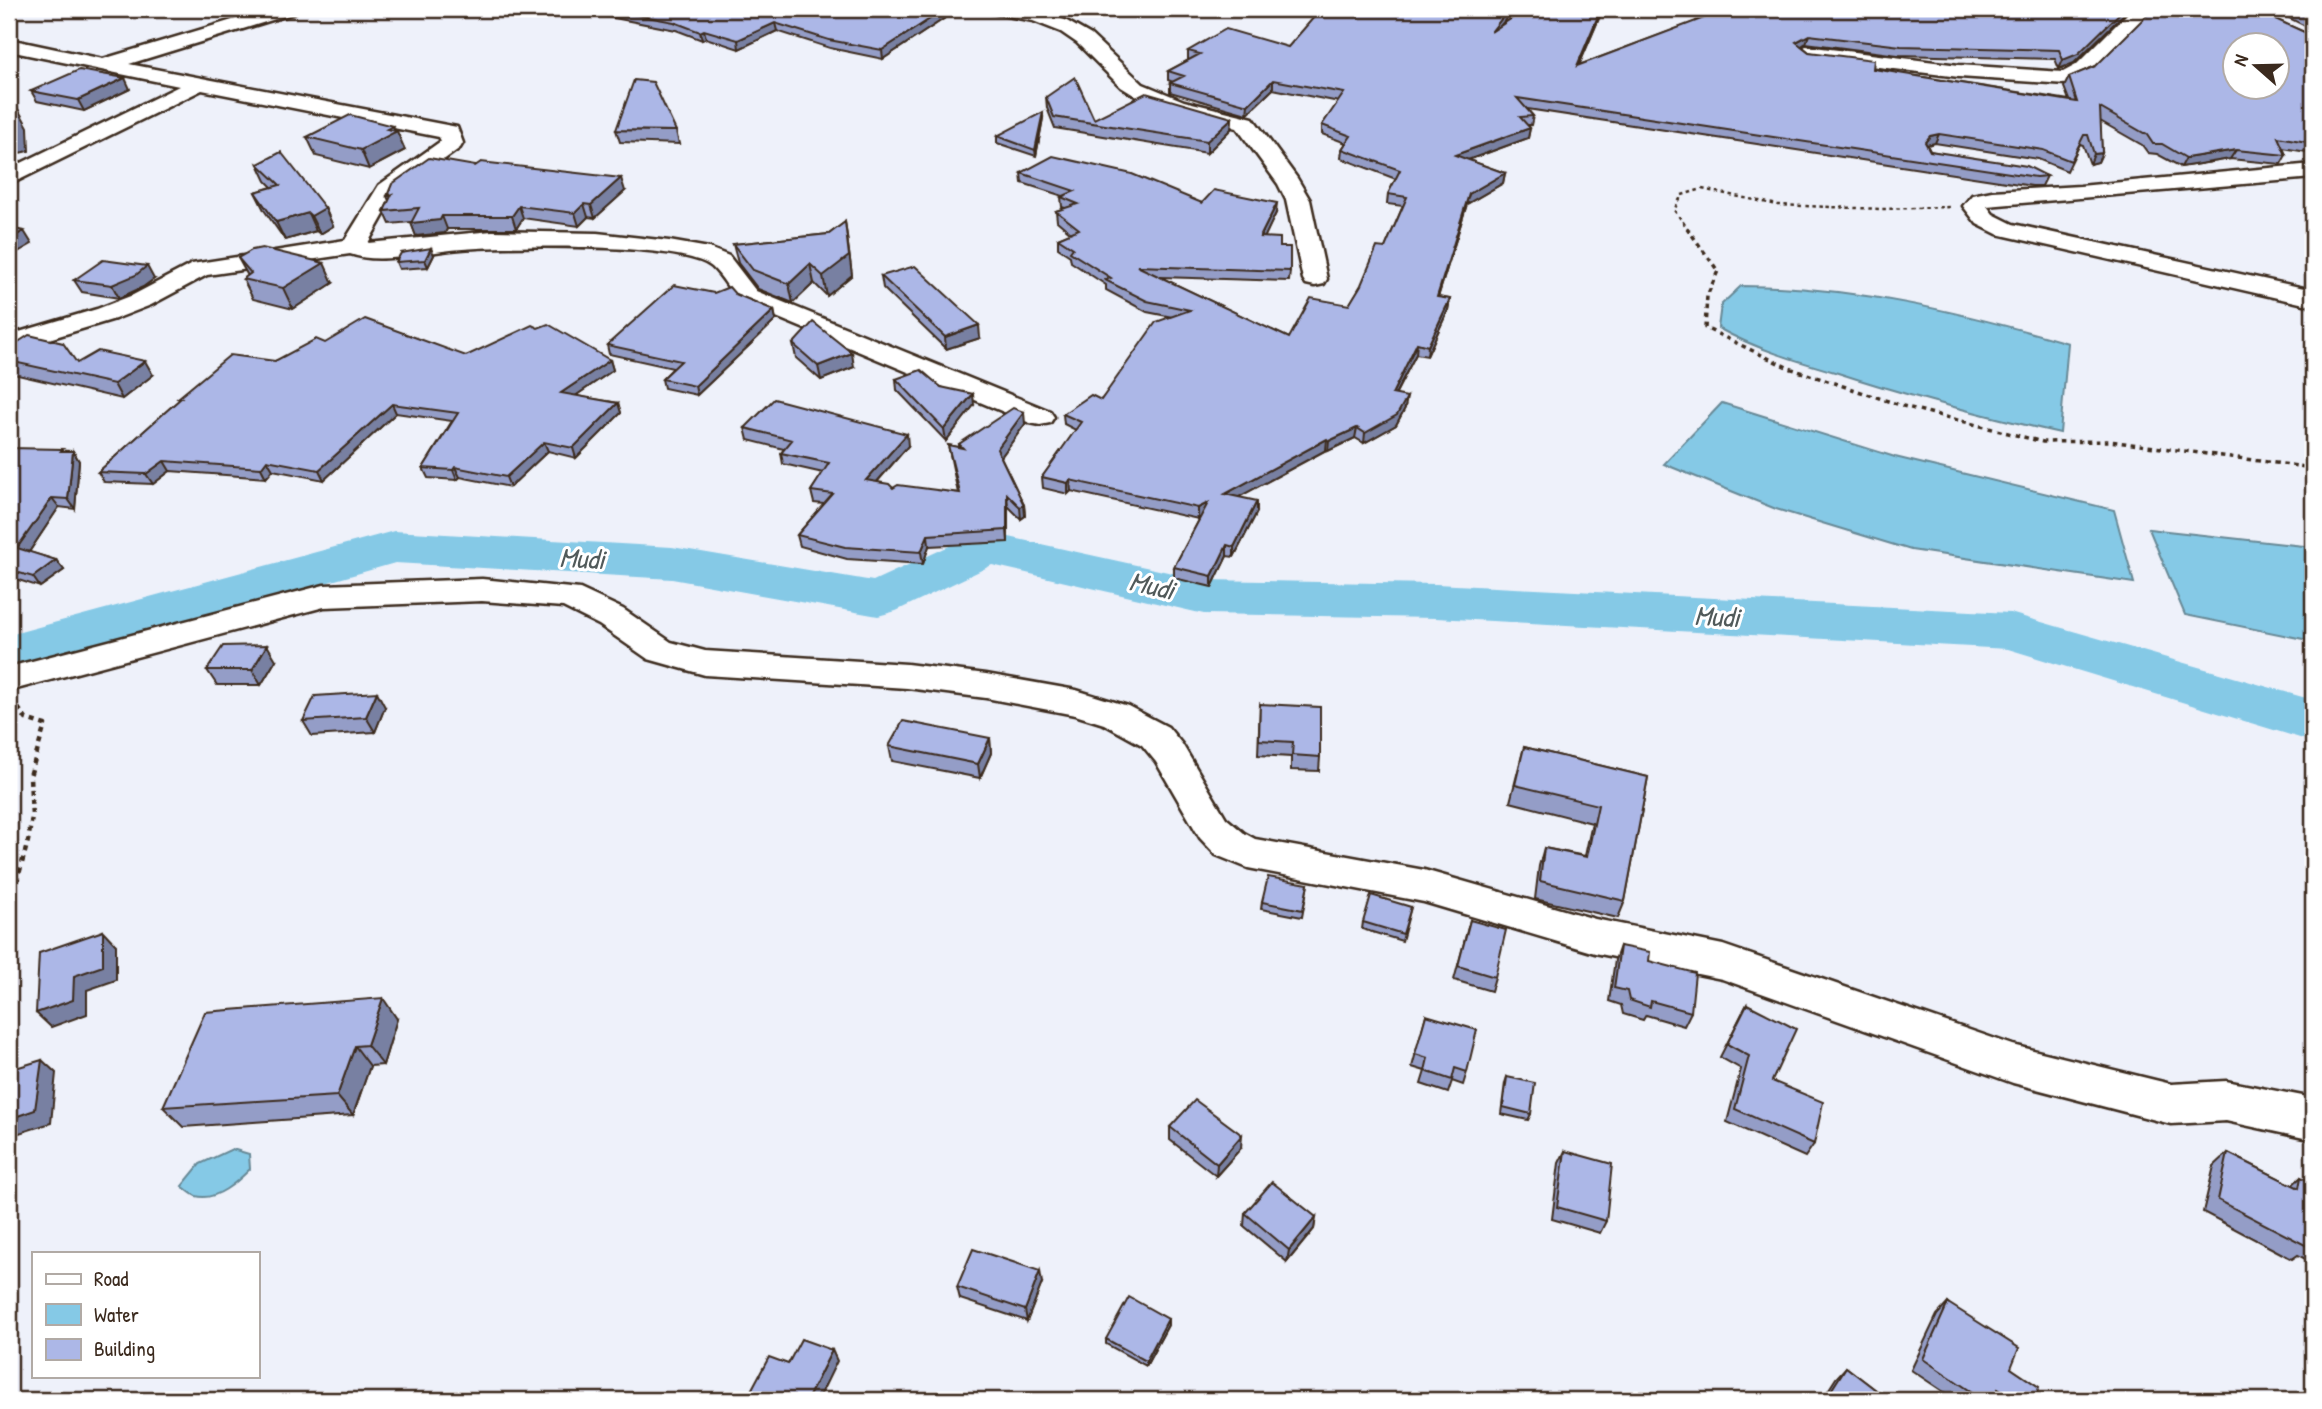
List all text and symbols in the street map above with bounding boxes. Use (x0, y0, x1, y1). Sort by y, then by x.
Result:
north arrow (2220, 32, 2290, 102)
text: N (2226, 51, 2254, 69)
water label: Mudi (559, 538, 608, 578)
water label: Mudi (1126, 561, 1181, 609)
water label: Mudi (1694, 596, 1743, 636)
legend (32, 1252, 259, 1378)
text: Road (94, 1264, 128, 1293)
text: Water (94, 1300, 139, 1329)
text: Building (94, 1334, 155, 1363)

